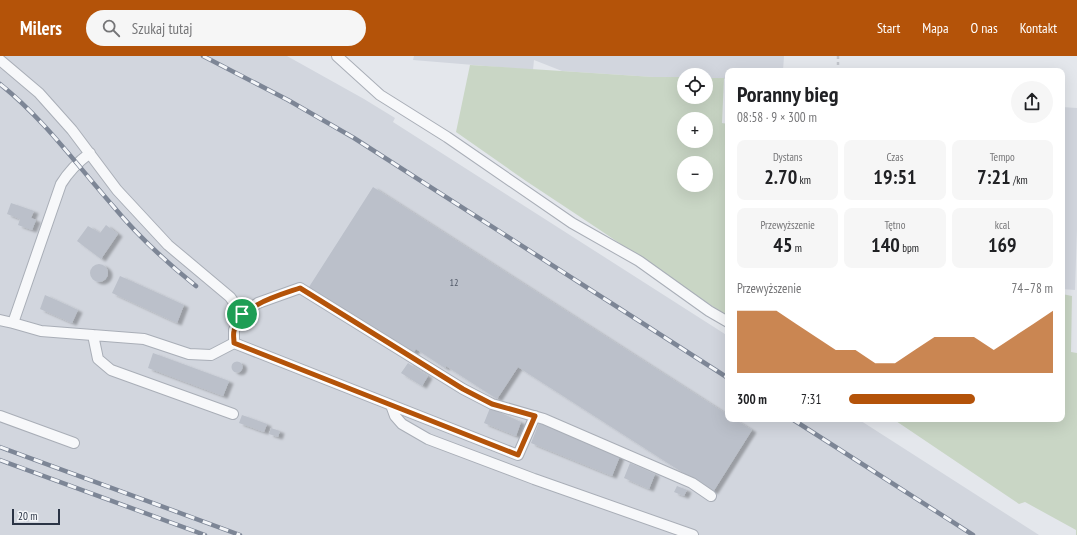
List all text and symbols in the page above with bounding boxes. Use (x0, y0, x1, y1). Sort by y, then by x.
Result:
search box (86, 10, 366, 46)
text: Milers (20, 16, 62, 40)
icon: search (100, 17, 122, 39)
text: Szukaj tutaj (132, 19, 192, 38)
text: Start (877, 19, 900, 37)
text: Mapa (922, 19, 949, 37)
text: O nas (971, 19, 998, 37)
text: Kontakt (1020, 19, 1057, 37)
map controls (677, 68, 713, 192)
button: locate (677, 68, 713, 104)
text: Poranny bieg (737, 80, 838, 108)
button: share (1011, 81, 1053, 123)
text: 08:58 · 9 × 300 m (737, 109, 817, 126)
button: + (677, 112, 713, 148)
text: Dystans (773, 150, 802, 164)
text: Czas (887, 150, 903, 164)
text: Tempo (990, 150, 1015, 164)
button: − (677, 156, 713, 192)
text: 2.70 (764, 164, 797, 190)
text: 19:51 (873, 164, 917, 190)
text: 7:21 (977, 164, 1011, 190)
text: km (797, 173, 811, 187)
text: /km (1011, 173, 1028, 187)
text: Przewyższenie (760, 218, 815, 232)
text: Tętno (885, 218, 905, 232)
text: kcal (995, 218, 1010, 232)
text: 45 (773, 232, 792, 258)
text: 140 (871, 232, 900, 258)
text: 169 (988, 232, 1017, 258)
text: m (792, 241, 802, 255)
text: bpm (900, 241, 919, 255)
house number: 12 (450, 276, 459, 289)
text: Przewyższenie (737, 280, 801, 297)
text: 74–78 m (1011, 280, 1053, 297)
pin (225, 297, 259, 331)
icon: arrive (231, 303, 253, 325)
text: 300 m (737, 391, 767, 408)
text: 7:31 (801, 391, 821, 408)
scale bar (12, 507, 60, 526)
text: 20 m (18, 509, 37, 523)

